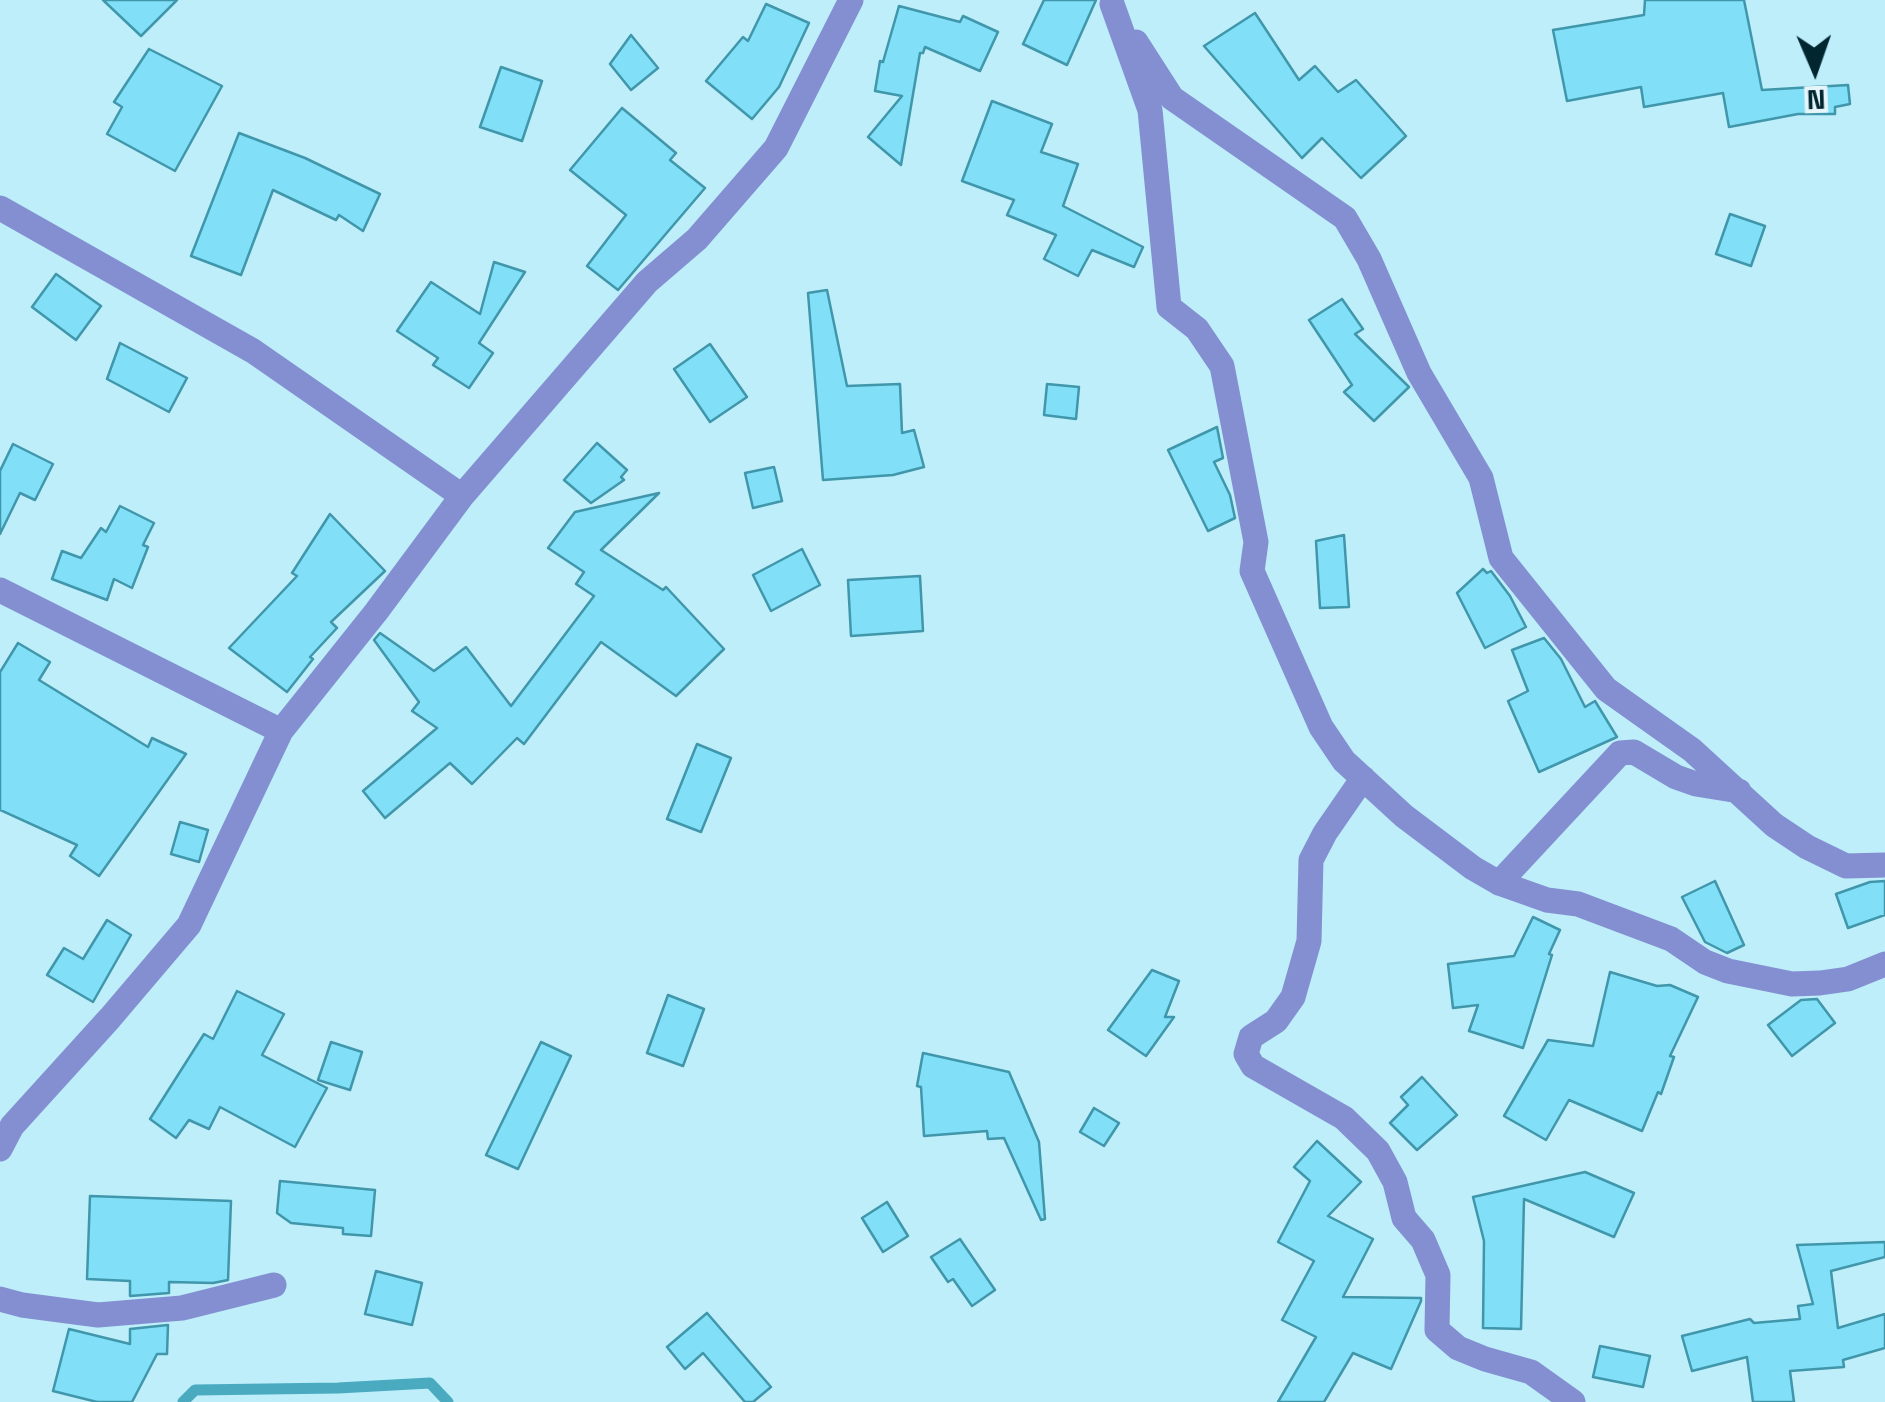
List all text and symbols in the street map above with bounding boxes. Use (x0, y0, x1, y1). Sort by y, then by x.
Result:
north arrow (1765, 20, 1865, 120)
text: N (1806, 82, 1826, 118)

